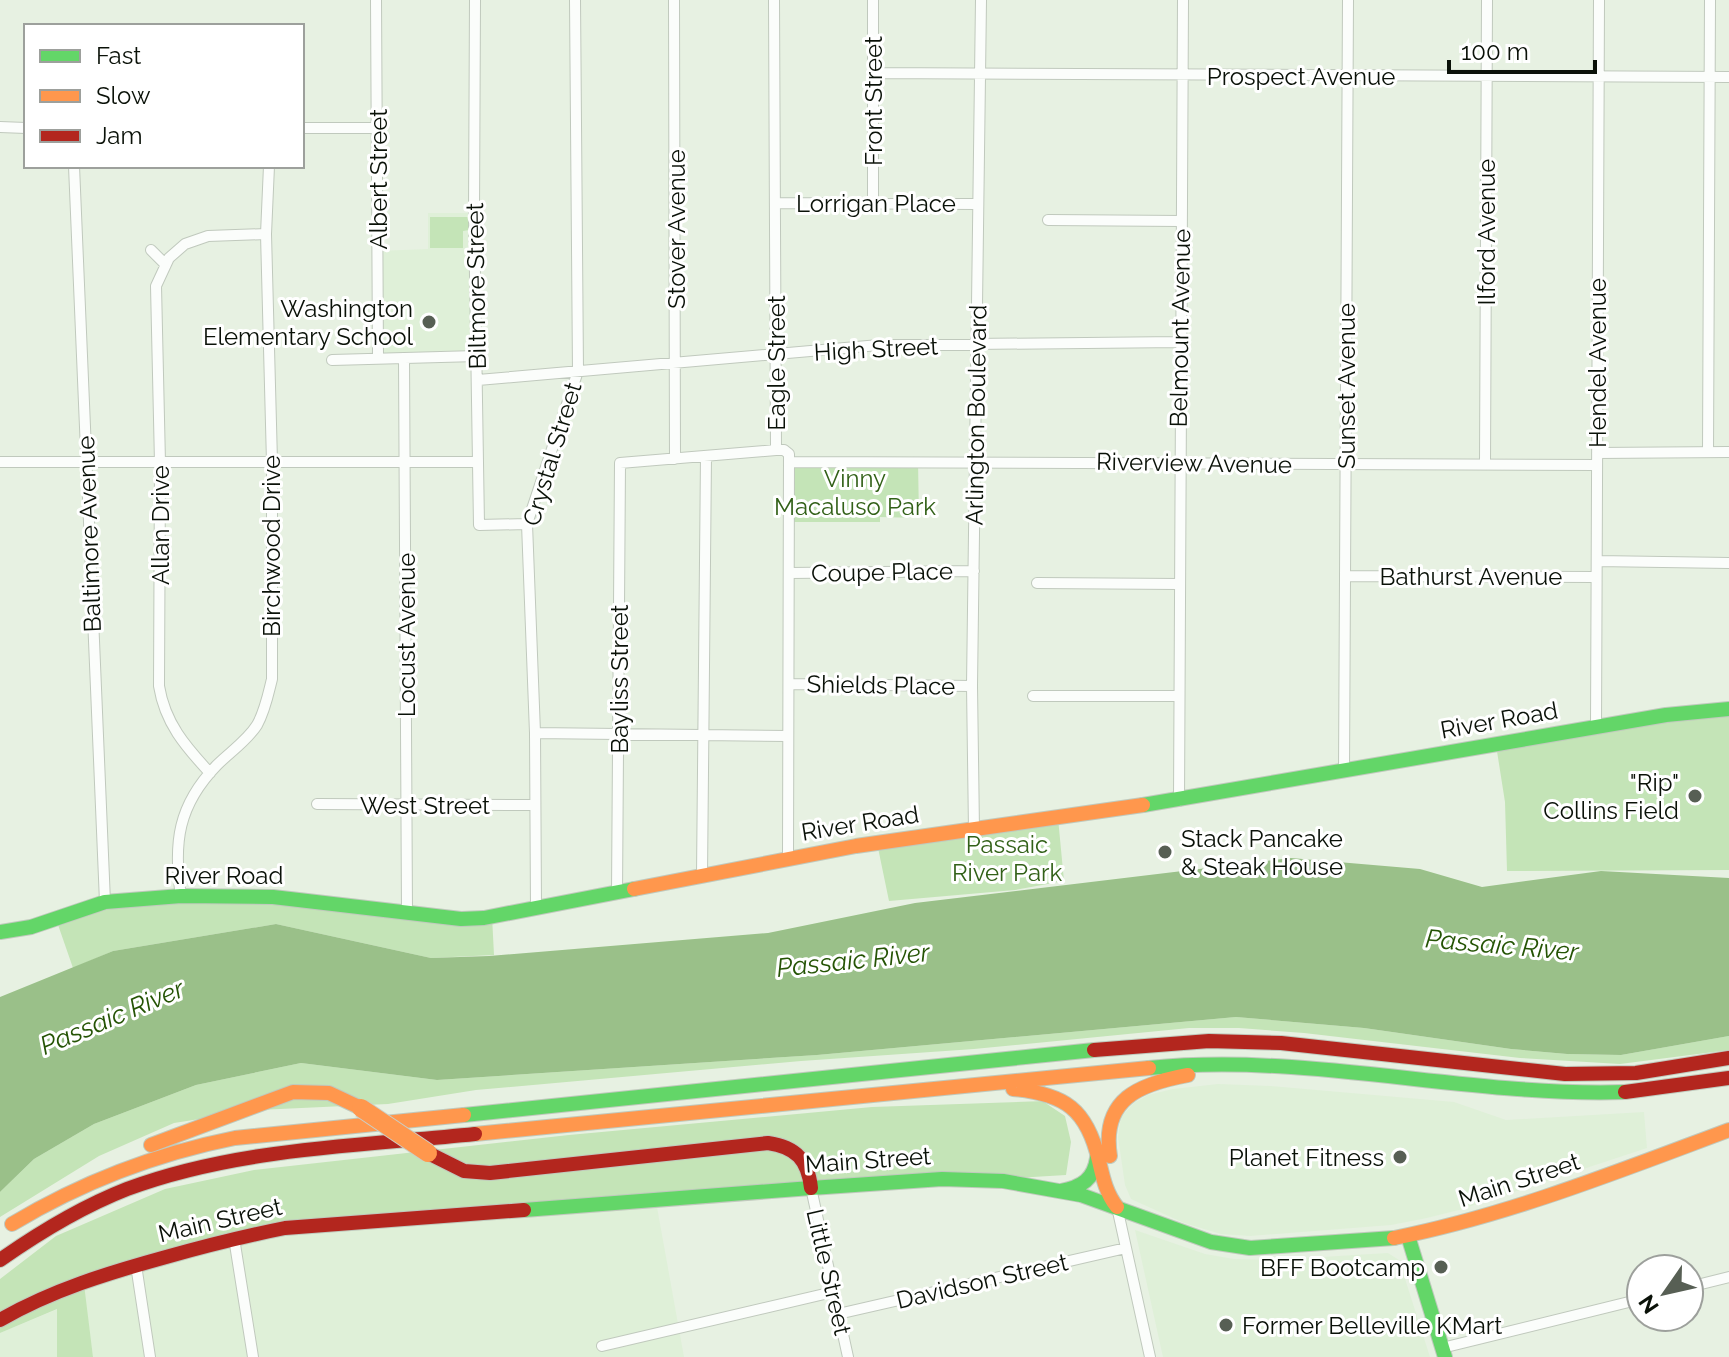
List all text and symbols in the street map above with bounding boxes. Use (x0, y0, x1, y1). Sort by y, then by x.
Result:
legend (24, 24, 304, 168)
scale bar (1449, 24, 1595, 74)
street label: Front Street (859, 36, 888, 166)
text: 100 m (1461, 37, 1529, 66)
text: Fast (96, 41, 141, 70)
street label: Prospect Avenue (1207, 62, 1395, 91)
text: Slow (96, 81, 151, 110)
street label: Albert Street (364, 109, 393, 249)
text: Jam (96, 121, 142, 150)
street label: Stover Avenue (662, 149, 691, 309)
street label: Ilford Avenue (1472, 159, 1501, 305)
street label: Lorrigan Place (796, 189, 956, 218)
street label: Biltmore Street (460, 202, 492, 370)
street label: Belmount Avenue (1164, 228, 1196, 428)
street label: Hendel Avenue (1583, 278, 1612, 448)
place label: Washington Elementary School (203, 294, 413, 351)
street label: Eagle Street (762, 295, 791, 431)
street label: Sunset Avenue (1332, 303, 1361, 469)
street label: Arlington Boulevard (960, 304, 992, 526)
marker: Washington Elementary School (420, 313, 438, 331)
street label: High Street (813, 331, 939, 367)
street label: Crystal Street (516, 379, 588, 529)
street label: Baltimore Avenue (71, 435, 107, 633)
street label: Riverview Avenue (1096, 447, 1292, 479)
street label: Birchwood Drive (257, 455, 286, 637)
park label: Vinny Macaluso Park (774, 464, 936, 521)
street label: Allan Drive (146, 465, 175, 585)
street label: Locust Avenue (392, 553, 421, 717)
street label: Coupe Place (811, 556, 953, 588)
street label: Bathurst Avenue (1380, 562, 1562, 591)
street label: Bayliss Street (605, 604, 634, 754)
street label: Shields Place (806, 669, 956, 701)
street label: River Road (1438, 695, 1560, 745)
place label: "Rip" Collins Field (1543, 768, 1679, 825)
marker: "Rip" Collins Field (1686, 787, 1704, 805)
street label: West Street (360, 791, 490, 820)
street label: River Road (799, 799, 921, 847)
place label: Stack Pancake & Steak House (1181, 824, 1343, 881)
park label: Passaic River Park (952, 830, 1062, 887)
marker: Stack Pancake & Steak House (1156, 843, 1174, 861)
street label: River Road (165, 861, 283, 890)
water label: Passaic River (1424, 923, 1581, 967)
water label: Passaic River (775, 937, 932, 983)
water label: Passaic River (35, 973, 190, 1061)
street label: Main Street (804, 1141, 932, 1179)
place label: Planet Fitness (1229, 1143, 1384, 1172)
street label: Main Street (1455, 1147, 1583, 1213)
marker: Planet Fitness (1391, 1148, 1409, 1166)
street label: Main Street (155, 1192, 285, 1248)
street label: Little Street (800, 1206, 858, 1338)
street label: Davidson Street (893, 1247, 1071, 1315)
place label: BFF Bootcamp (1260, 1253, 1425, 1282)
north arrow (1625, 1253, 1705, 1333)
marker: BFF Bootcamp (1432, 1258, 1450, 1276)
text: N (1633, 1290, 1664, 1318)
place label: Former Belleville KMart (1242, 1311, 1502, 1340)
marker: Former Belleville KMart (1217, 1316, 1235, 1334)

